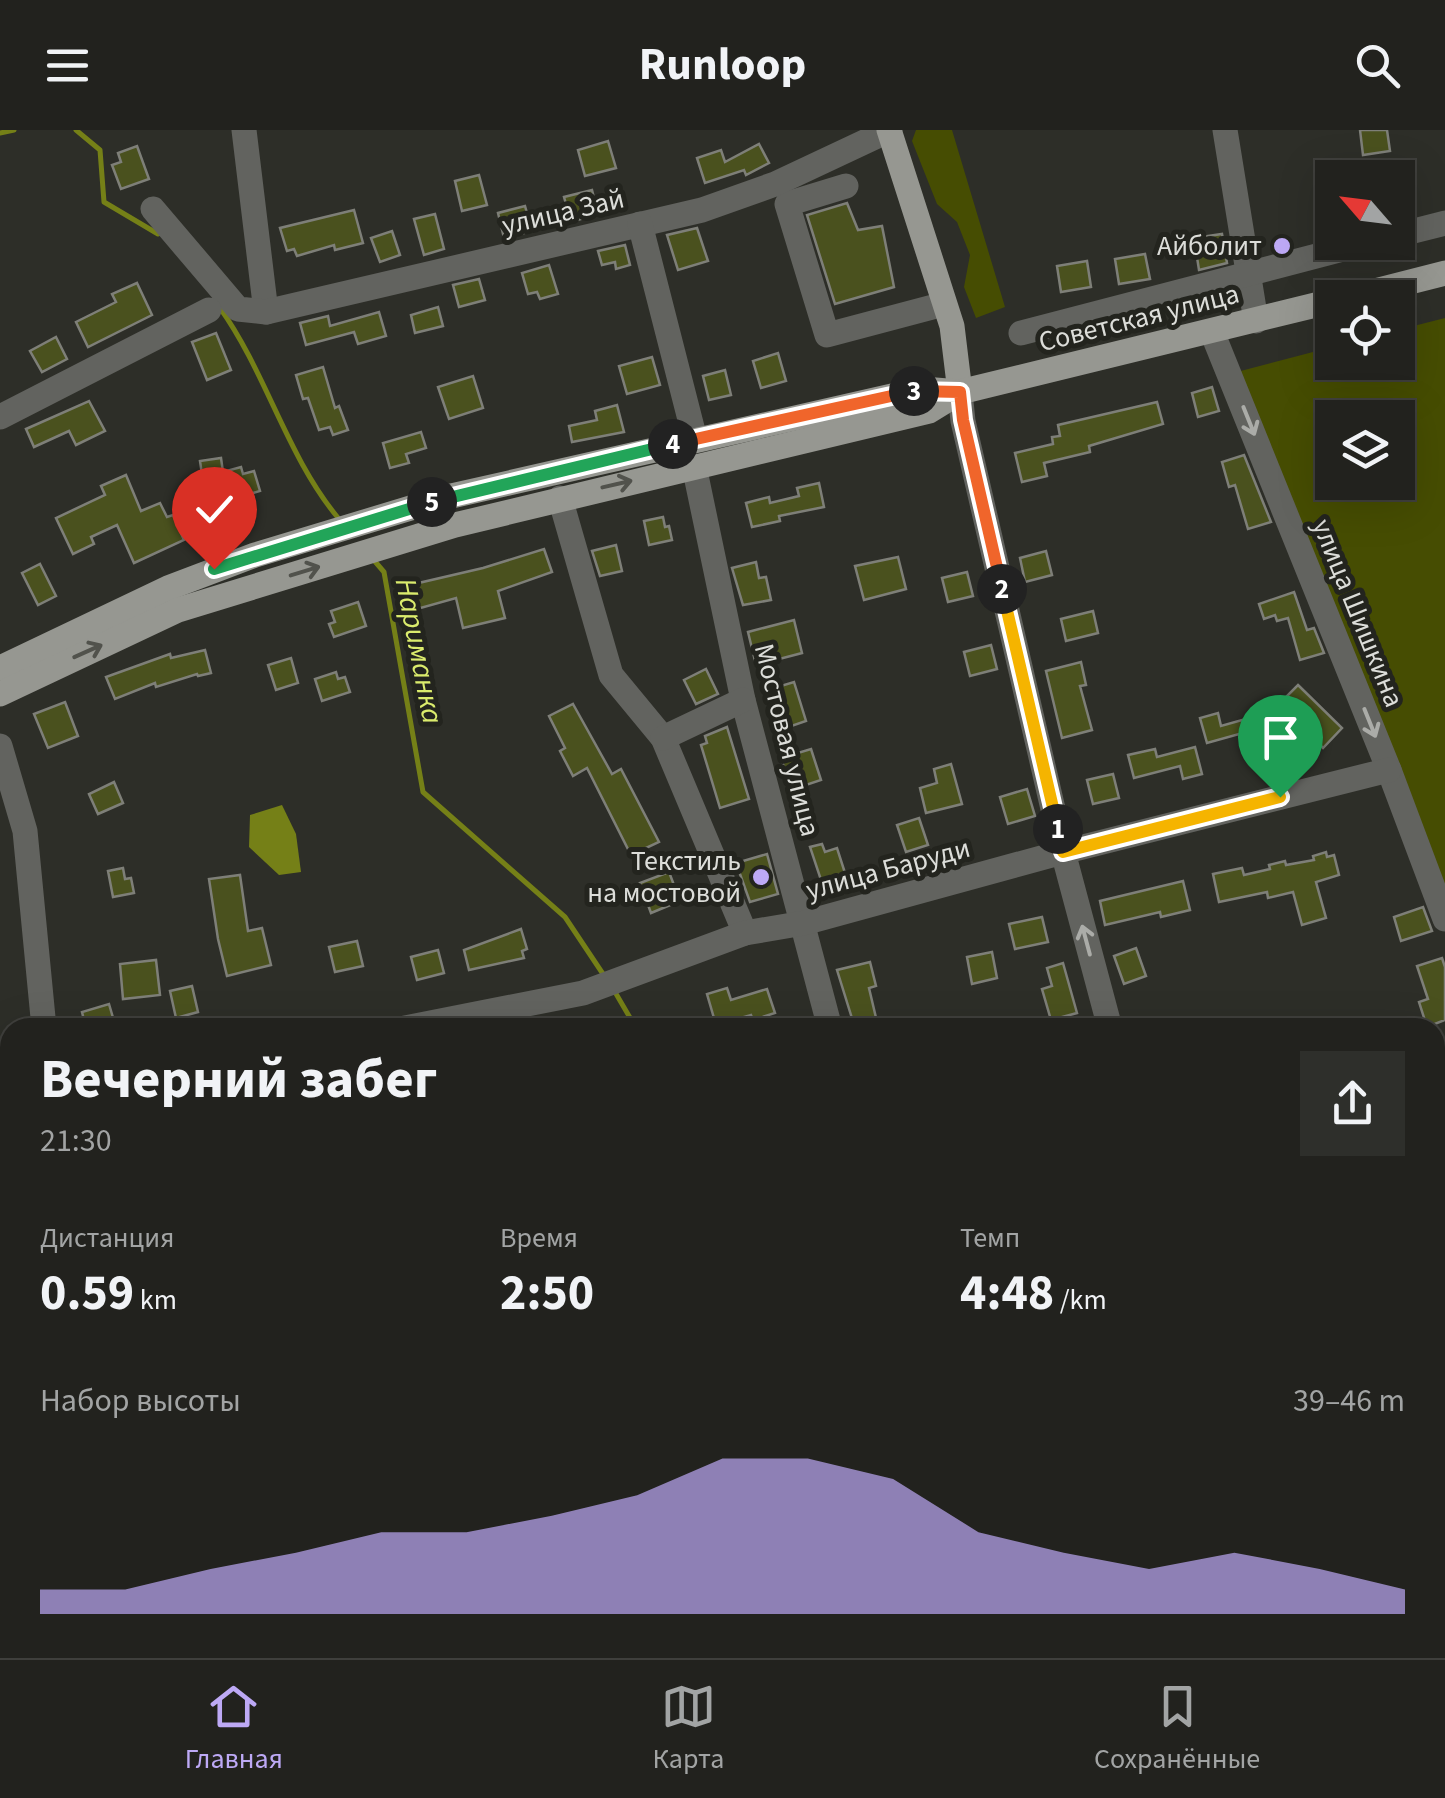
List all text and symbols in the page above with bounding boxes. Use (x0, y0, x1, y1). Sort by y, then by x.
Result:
text: Runloop (639, 33, 806, 97)
icon: menu (40, 38, 95, 93)
icon: search (1350, 38, 1405, 93)
north arrow (1315, 160, 1415, 260)
map controls (1315, 160, 1415, 500)
street label: улица Зай (498, 179, 628, 245)
place label: Айболит (1157, 226, 1262, 266)
marker: Айболит (1271, 235, 1293, 257)
street label: Советская улица (1035, 274, 1243, 362)
button: locate (1315, 280, 1415, 380)
pin: 3 (889, 366, 939, 416)
text: 3 (907, 371, 921, 411)
button: layers (1315, 400, 1415, 500)
one-way arrow (1242, 406, 1260, 436)
pin: 4 (648, 419, 698, 469)
text: 4 (666, 424, 680, 464)
pin (172, 467, 257, 570)
one-way arrow (601, 474, 632, 493)
pin: 5 (407, 477, 457, 527)
icon: check (187, 482, 242, 537)
text: 5 (425, 482, 439, 522)
street label: улица Шишкина (1302, 513, 1414, 713)
one-way arrow (289, 561, 320, 579)
pin: 2 (977, 564, 1027, 614)
text: 2 (995, 569, 1009, 609)
water label: Нариманка (384, 574, 454, 728)
street label: Мостовая улица (744, 639, 830, 841)
one-way arrow (72, 641, 102, 659)
pin (1238, 695, 1323, 798)
one-way arrow (1363, 707, 1381, 738)
icon: arrive (1253, 710, 1308, 765)
pin: 1 (1033, 804, 1083, 854)
text: 1 (1051, 809, 1065, 849)
street label: улица Баруди (801, 828, 975, 910)
place label: Текстиль на мостовой (587, 841, 741, 913)
marker: Текстиль на мостовой (750, 866, 772, 888)
one-way arrow (1076, 925, 1095, 956)
text: Вечерний забег (40, 1041, 437, 1119)
button: share (1300, 1051, 1405, 1156)
text: 21:30 (40, 1118, 112, 1164)
text: Дистанция (40, 1218, 174, 1258)
text: Время (500, 1218, 578, 1258)
text: Темп (960, 1218, 1020, 1258)
text: 0.59 (40, 1258, 134, 1329)
text: 2:50 (500, 1258, 594, 1329)
text: 4:48 (960, 1258, 1054, 1329)
text: km (134, 1280, 177, 1320)
text: /km (1054, 1280, 1107, 1320)
text: Набор высоты (40, 1378, 241, 1424)
text: 39–46 m (1293, 1378, 1405, 1424)
tab: Главная (185, 1679, 283, 1779)
tab: Карта (653, 1679, 724, 1779)
tab: Сохранённые (1094, 1679, 1260, 1779)

